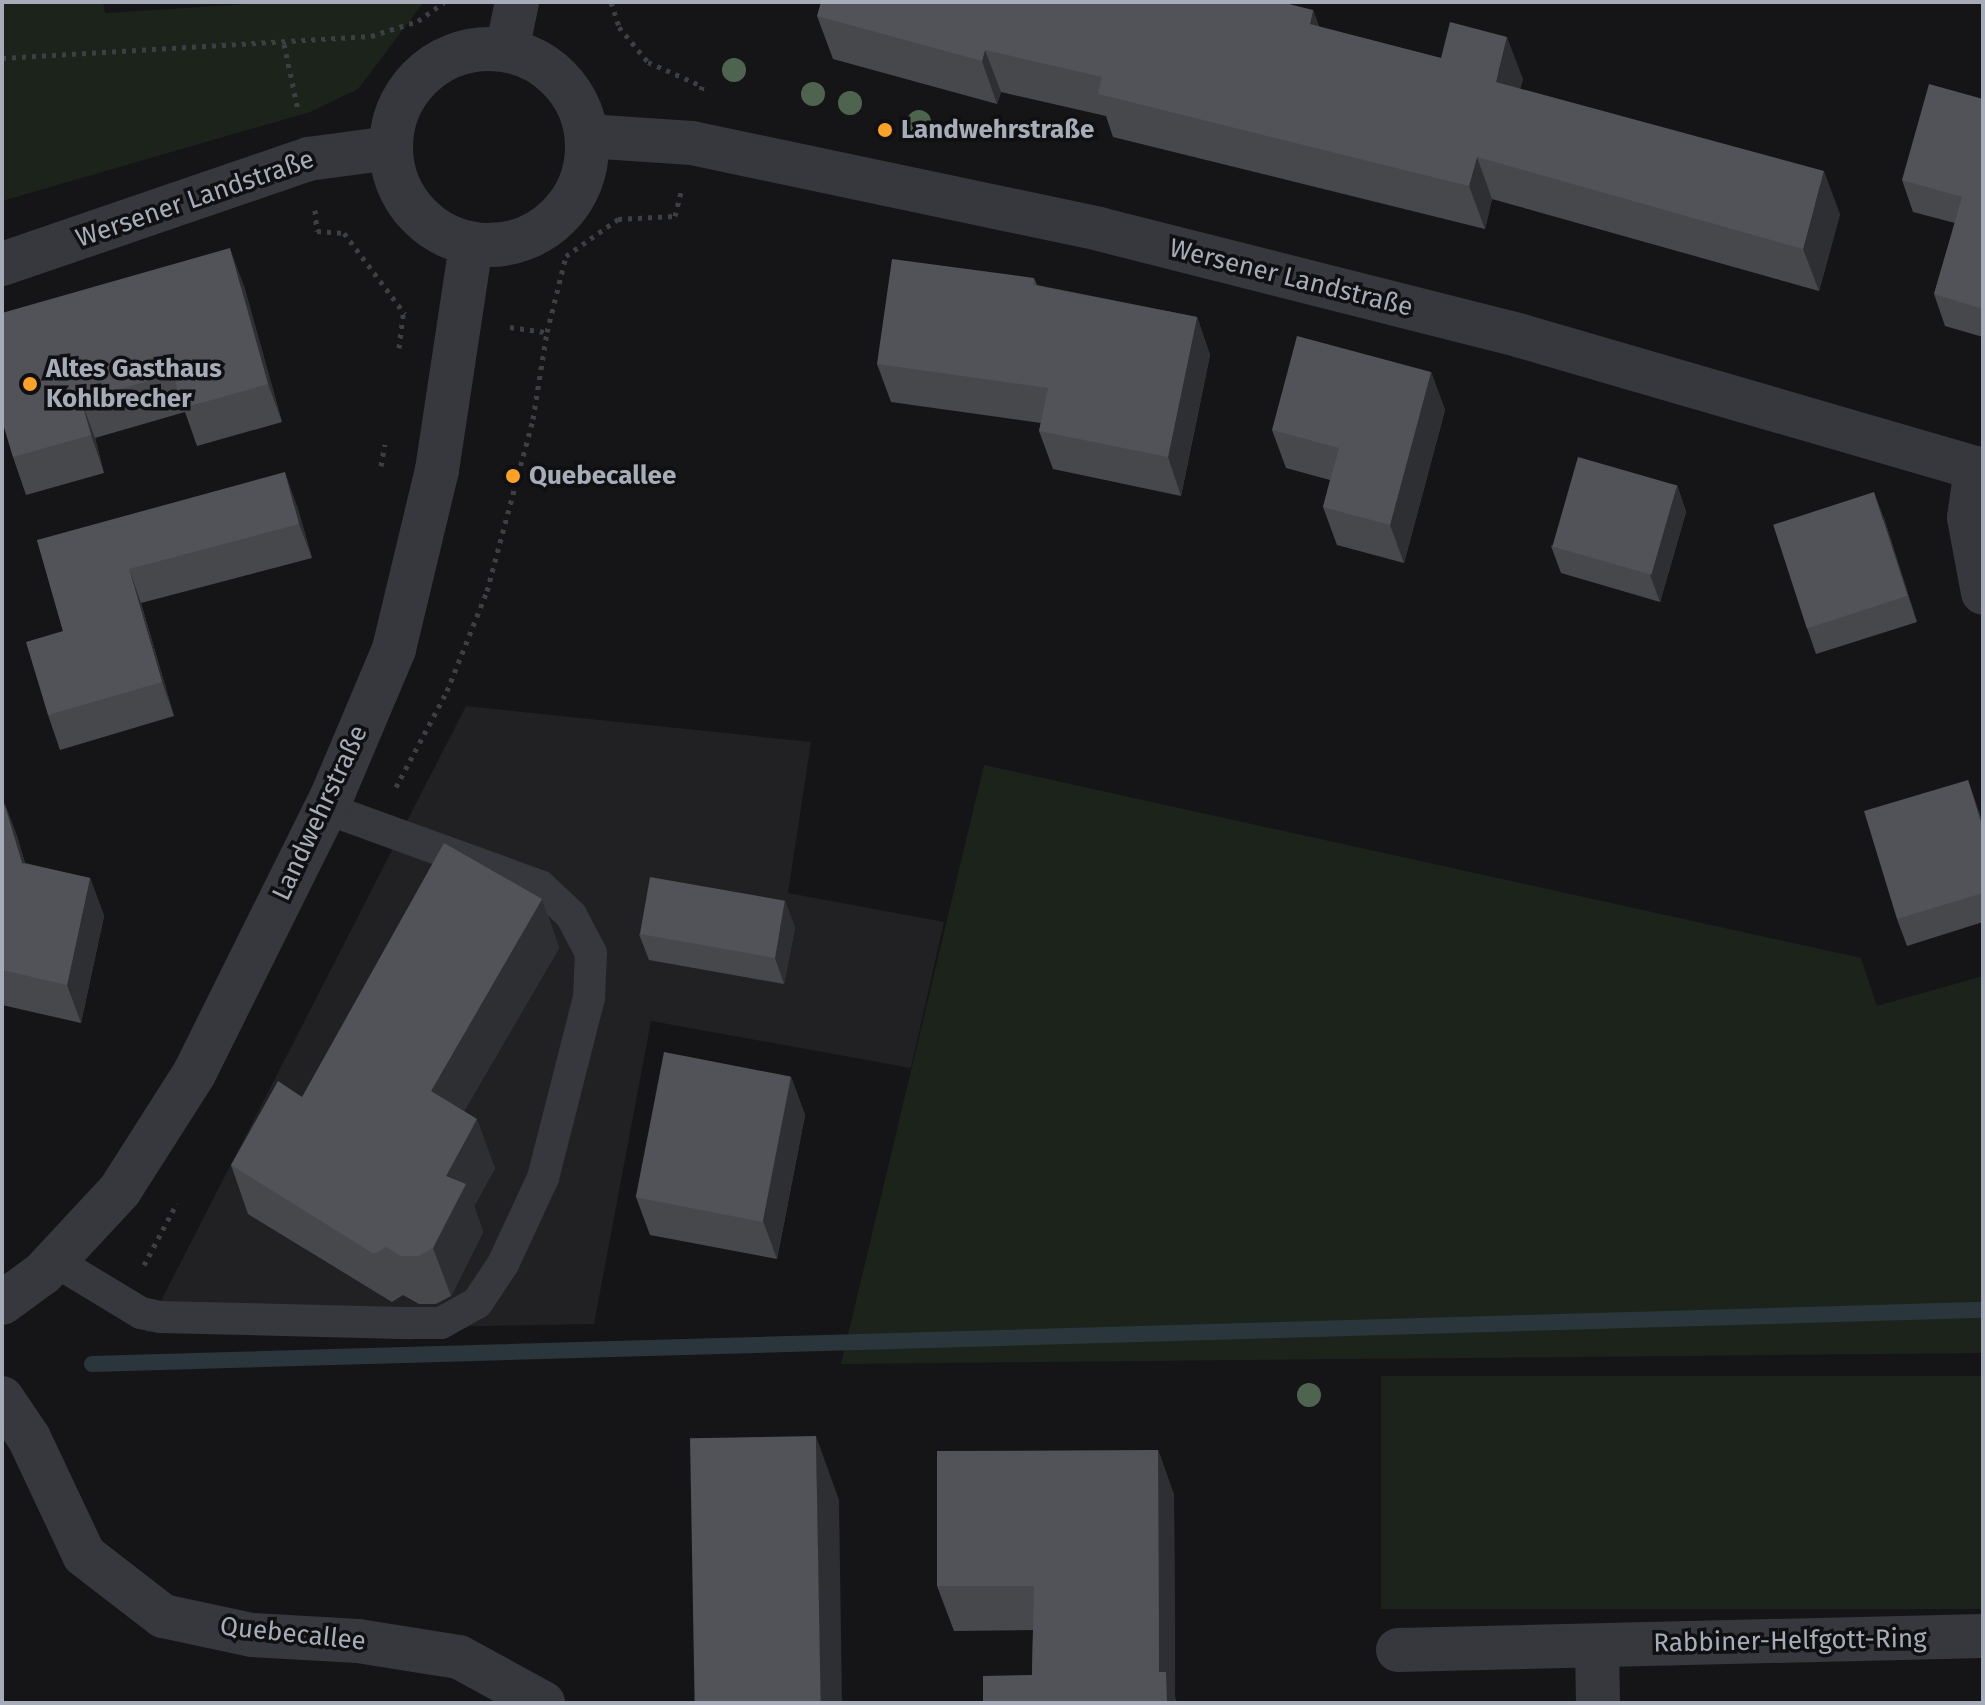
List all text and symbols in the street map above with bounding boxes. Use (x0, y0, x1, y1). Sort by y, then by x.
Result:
place label: Landwehrstraße (901, 114, 1094, 146)
marker: Landwehrstraße (876, 121, 894, 139)
street label: Wersener Landstraße (72, 144, 318, 254)
street label: Wersener Landstraße (1166, 233, 1416, 323)
place label: Altes Gasthaus Kohlbrecher (46, 353, 222, 414)
marker: Altes Gasthaus Kohlbrecher (21, 375, 39, 393)
place label: Quebecallee (529, 460, 676, 492)
marker: Quebecallee (504, 467, 522, 485)
street label: Landwehrstraße (266, 720, 374, 906)
street label: Quebecallee (219, 1611, 367, 1657)
street label: Rabbiner-Helfgott-Ring (1653, 1623, 1927, 1659)

